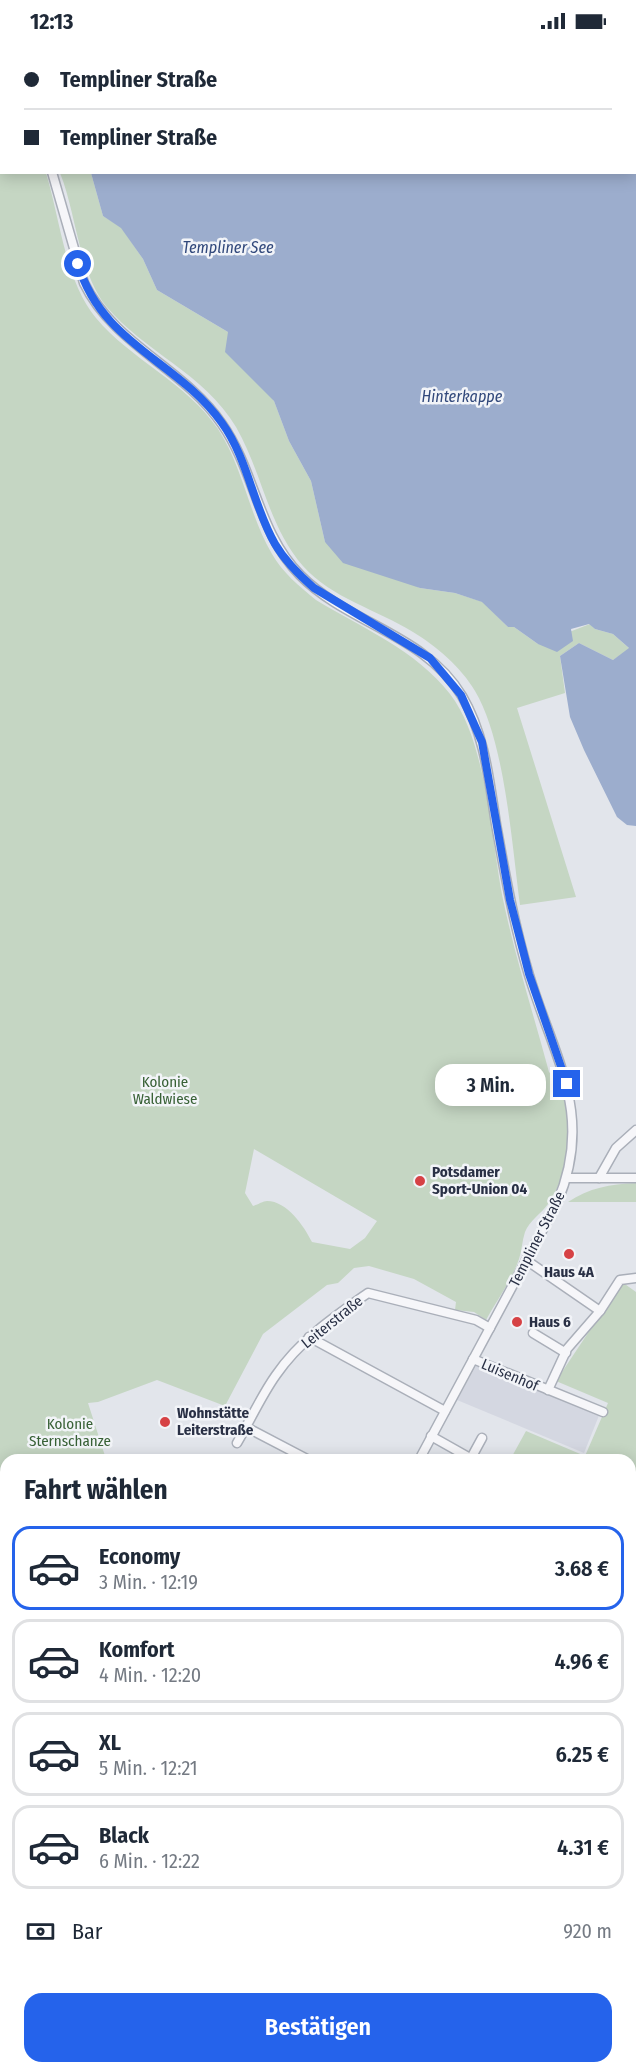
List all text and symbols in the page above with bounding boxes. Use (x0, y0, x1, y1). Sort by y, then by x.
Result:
text: 12:13 (30, 8, 74, 35)
text: Templiner Straße (60, 66, 217, 93)
text: Templiner Straße (60, 124, 217, 151)
water label: Templiner See (182, 238, 274, 257)
route start (64, 250, 91, 277)
water label: Hinterkappe (422, 387, 503, 406)
callout: 3 Min. (435, 1063, 546, 1105)
route end (553, 1070, 580, 1097)
park label: Kolonie Waldwiese (133, 1073, 197, 1108)
text: 3 Min. (466, 1073, 515, 1097)
place label: Potsdamer Sport-Union 04 (432, 1163, 527, 1198)
marker: Potsdamer Sport-Union 04 (413, 1174, 427, 1188)
street label: Templiner Straße (505, 1188, 569, 1290)
marker: Haus 4A (562, 1247, 576, 1261)
place label: Haus 4A (544, 1263, 595, 1281)
street label: Leiterstraße (298, 1292, 366, 1352)
place label: Haus 6 (529, 1313, 571, 1331)
marker: Haus 6 (510, 1315, 524, 1329)
street label: Luisenhof (479, 1355, 542, 1396)
place label: Wohnstätte Leiterstraße (177, 1404, 254, 1439)
park label: Kolonie Sternschanze (29, 1415, 111, 1450)
marker: Wohnstätte Leiterstraße (158, 1415, 172, 1429)
text: Fahrt wählen (24, 1474, 168, 1506)
icon: car (27, 1541, 81, 1595)
text: Economy (99, 1543, 180, 1570)
text: 3.68 € (555, 1555, 609, 1582)
text: 3 Min. · 12:19 (99, 1570, 198, 1594)
icon: car (27, 1634, 81, 1688)
text: Komfort (99, 1636, 174, 1663)
text: 4.96 € (554, 1648, 609, 1675)
text: 4 Min. · 12:20 (99, 1663, 201, 1687)
icon: car (27, 1727, 81, 1781)
text: XL (99, 1729, 121, 1756)
text: 6.25 € (555, 1741, 609, 1768)
text: 5 Min. · 12:21 (99, 1756, 198, 1780)
icon: car (27, 1820, 81, 1874)
text: Black (99, 1822, 149, 1849)
text: 4.31 € (557, 1834, 609, 1861)
text: 6 Min. · 12:22 (99, 1849, 200, 1873)
icon: cash (24, 1915, 57, 1948)
text: Bar (72, 1918, 103, 1945)
text: 920 m (563, 1919, 612, 1943)
button: Bestätigen (24, 1993, 612, 2062)

